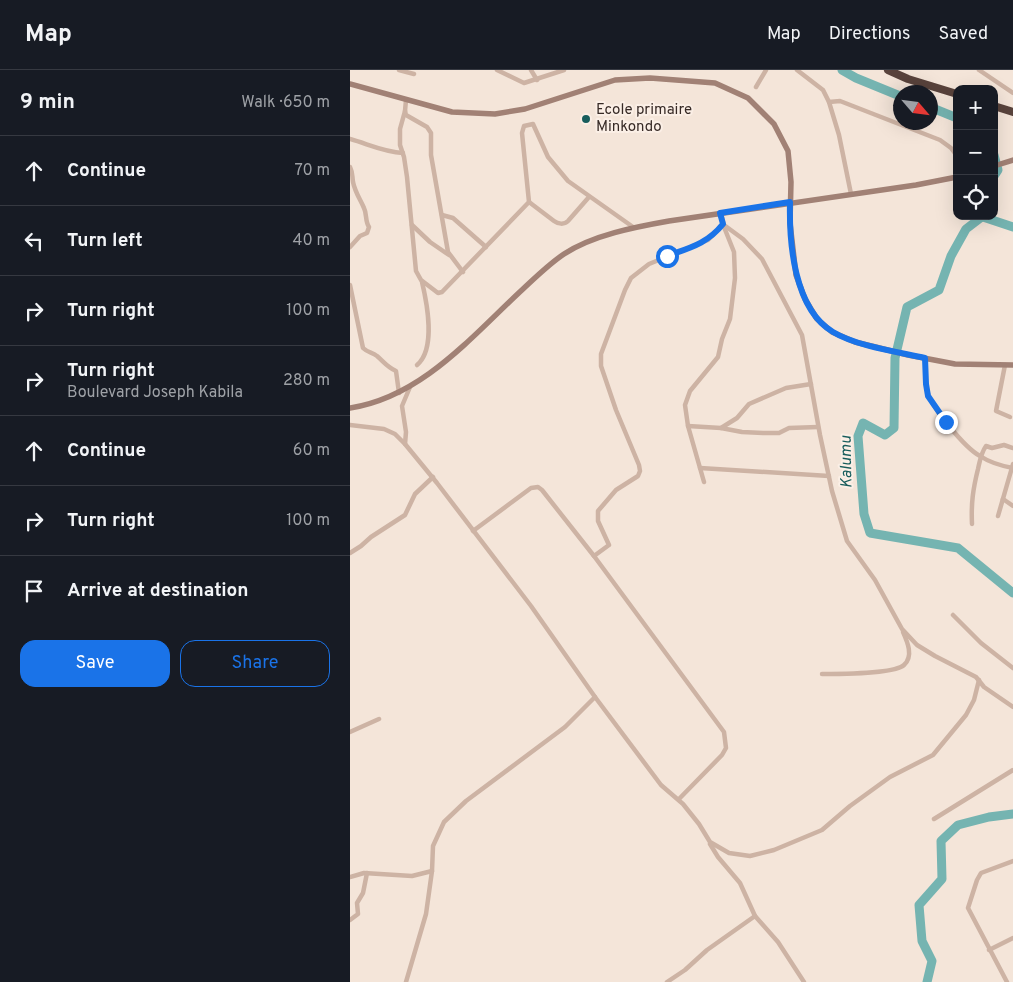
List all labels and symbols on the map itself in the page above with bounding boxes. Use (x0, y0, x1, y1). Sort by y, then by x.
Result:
north arrow (893, 85, 938, 130)
place label: Ecole primaire Minkondo (596, 101, 692, 137)
marker: Ecole primaire Minkondo (580, 113, 592, 125)
route start (656, 245, 679, 268)
route end (935, 411, 958, 434)
water label: Kalumu (837, 435, 857, 489)

